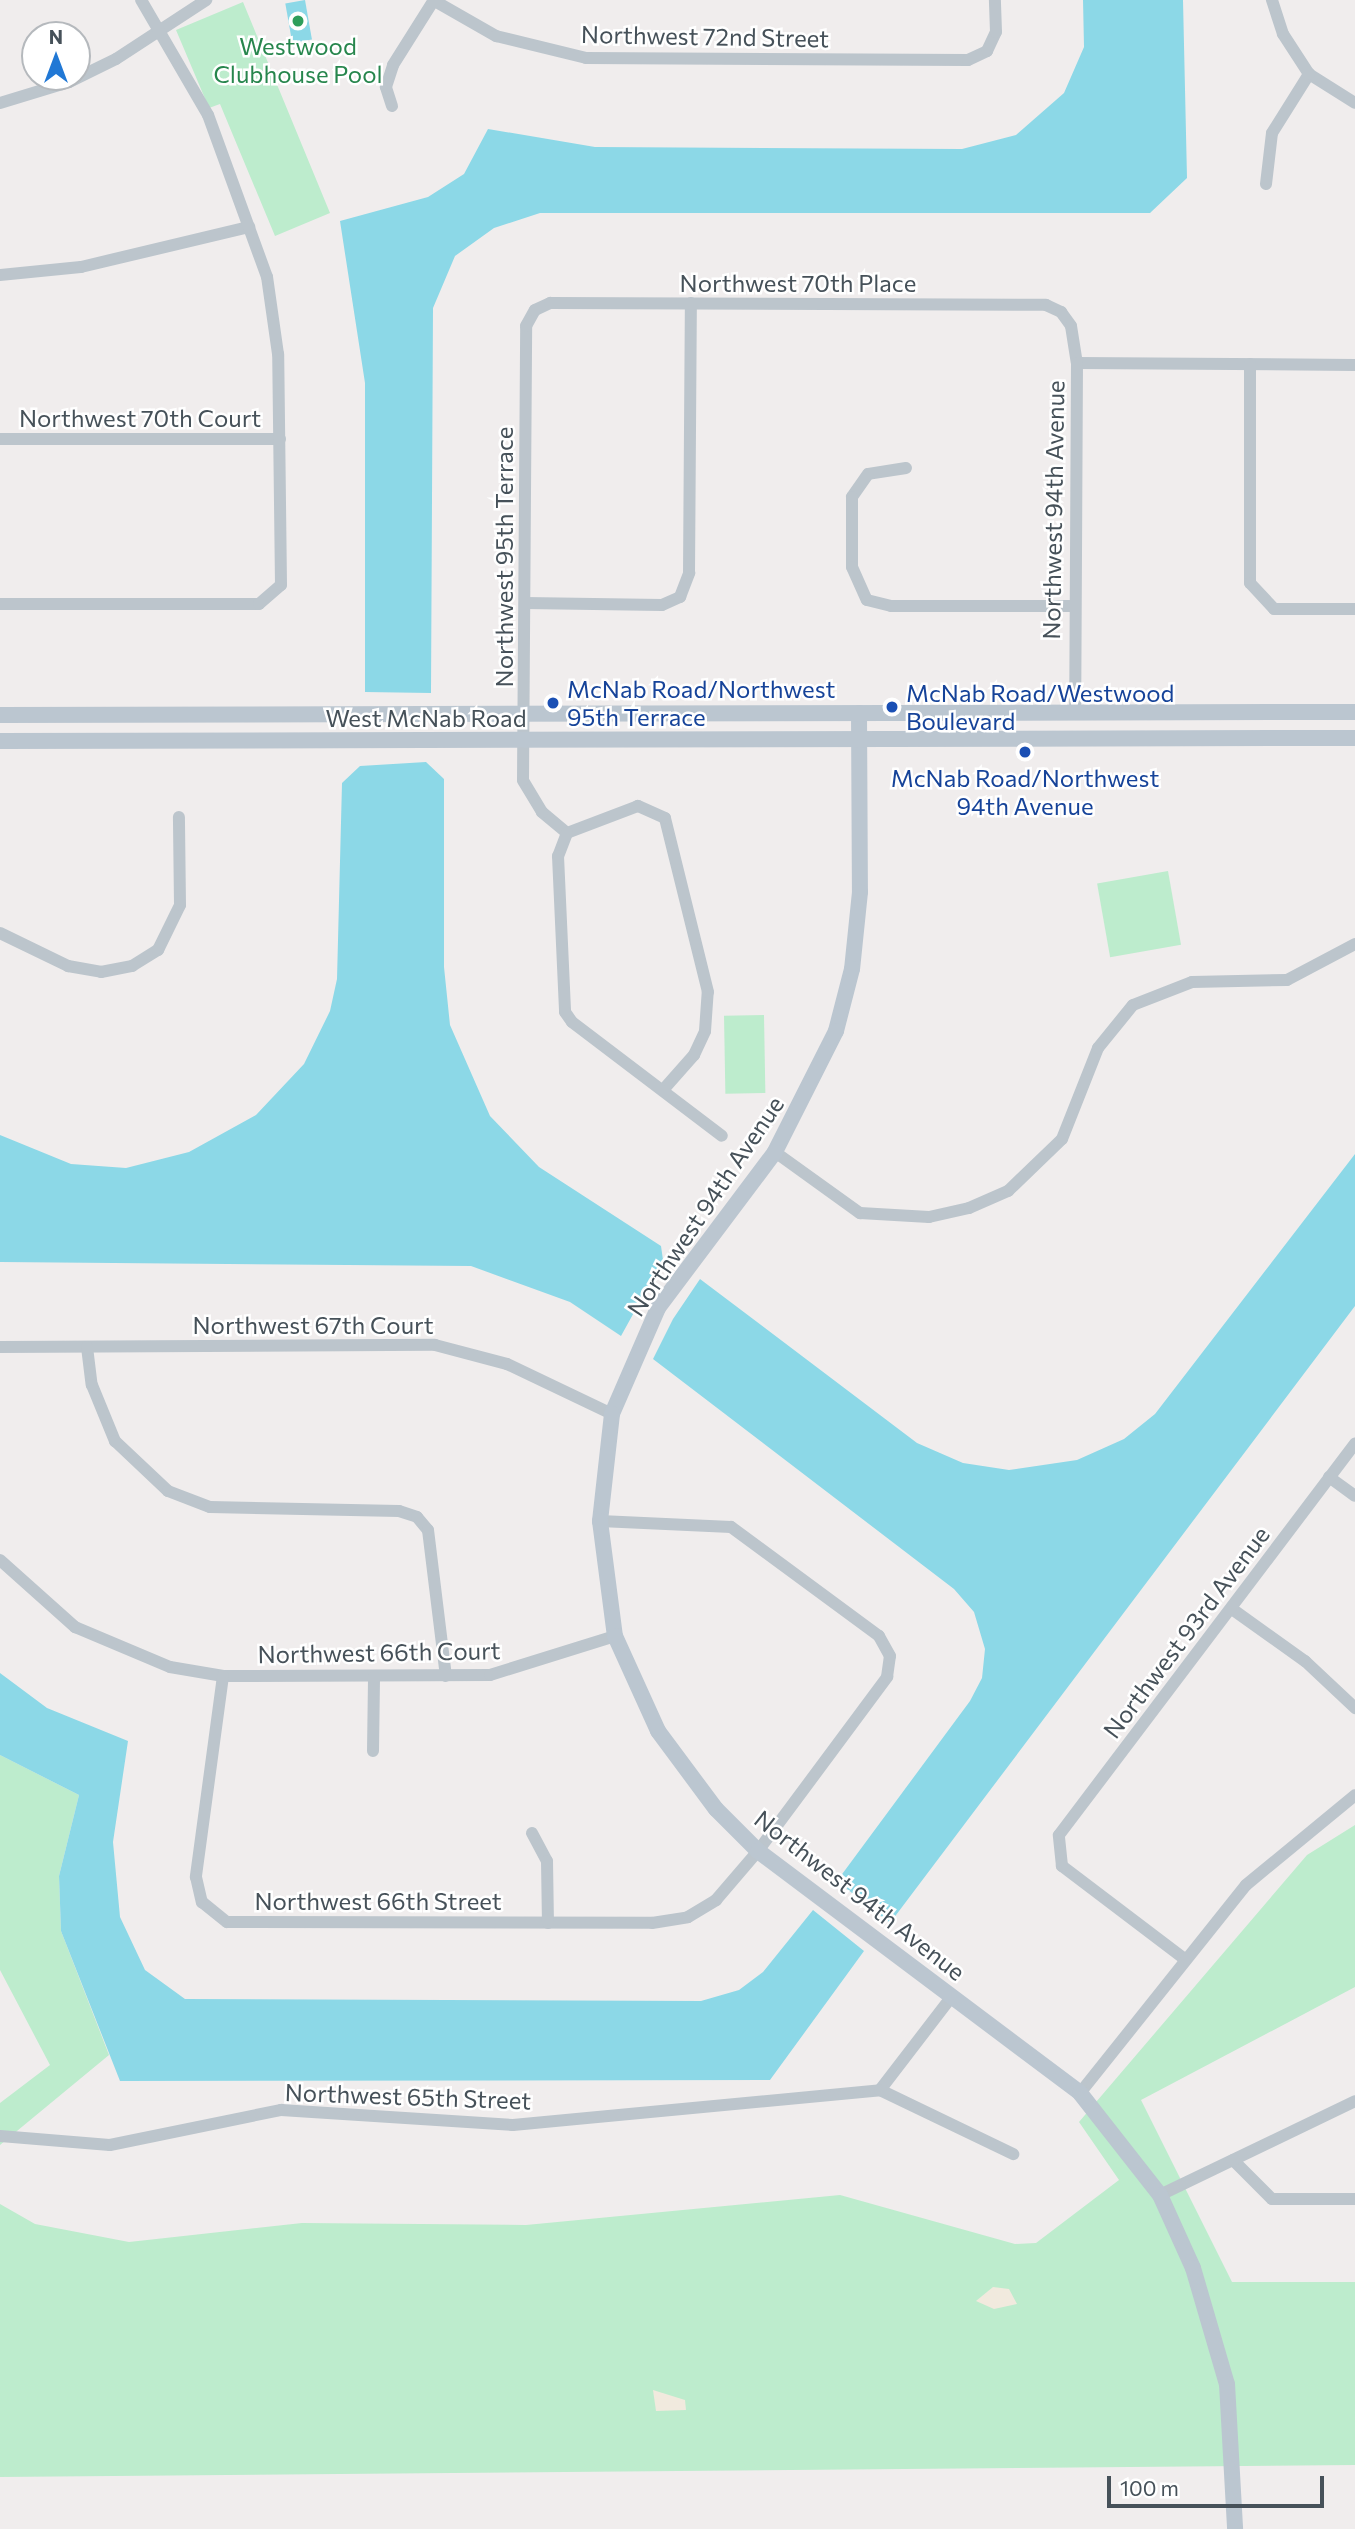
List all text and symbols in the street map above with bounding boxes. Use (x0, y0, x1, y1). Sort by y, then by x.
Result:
marker: Westwood Clubhouse Pool (290, 13, 306, 29)
street label: Northwest 72nd Street (581, 19, 829, 53)
north arrow (21, 21, 91, 91)
text: N (49, 25, 63, 48)
place label: Westwood Clubhouse Pool (213, 32, 383, 88)
street label: Northwest 70th Place (680, 269, 916, 297)
street label: Northwest 94th Avenue (1036, 380, 1070, 640)
street label: Northwest 70th Court (19, 404, 261, 432)
street label: Northwest 95th Terrace (490, 427, 518, 687)
place label: McNab Road/Northwest 95th Terrace (567, 675, 835, 731)
place label: McNab Road/Westwood Boulevard (906, 679, 1174, 735)
marker: McNab Road/Northwest 95th Terrace (545, 695, 561, 711)
marker: McNab Road/Westwood Boulevard (884, 699, 900, 715)
street label: West McNab Road (325, 704, 527, 732)
marker: McNab Road/Northwest 94th Avenue (1017, 744, 1033, 760)
place label: McNab Road/Northwest 94th Avenue (891, 764, 1159, 820)
street label: Northwest 94th Avenue (621, 1090, 789, 1322)
street label: Northwest 67th Court (192, 1311, 434, 1339)
street label: Northwest 93rd Avenue (1097, 1520, 1275, 1744)
street label: Northwest 66th Court (257, 1635, 501, 1669)
street label: Northwest 94th Avenue (749, 1804, 971, 1986)
street label: Northwest 66th Street (254, 1887, 502, 1915)
street label: Northwest 65th Street (284, 2077, 532, 2115)
scale bar (1110, 2462, 1327, 2506)
text: 100 m (1120, 2475, 1179, 2500)

